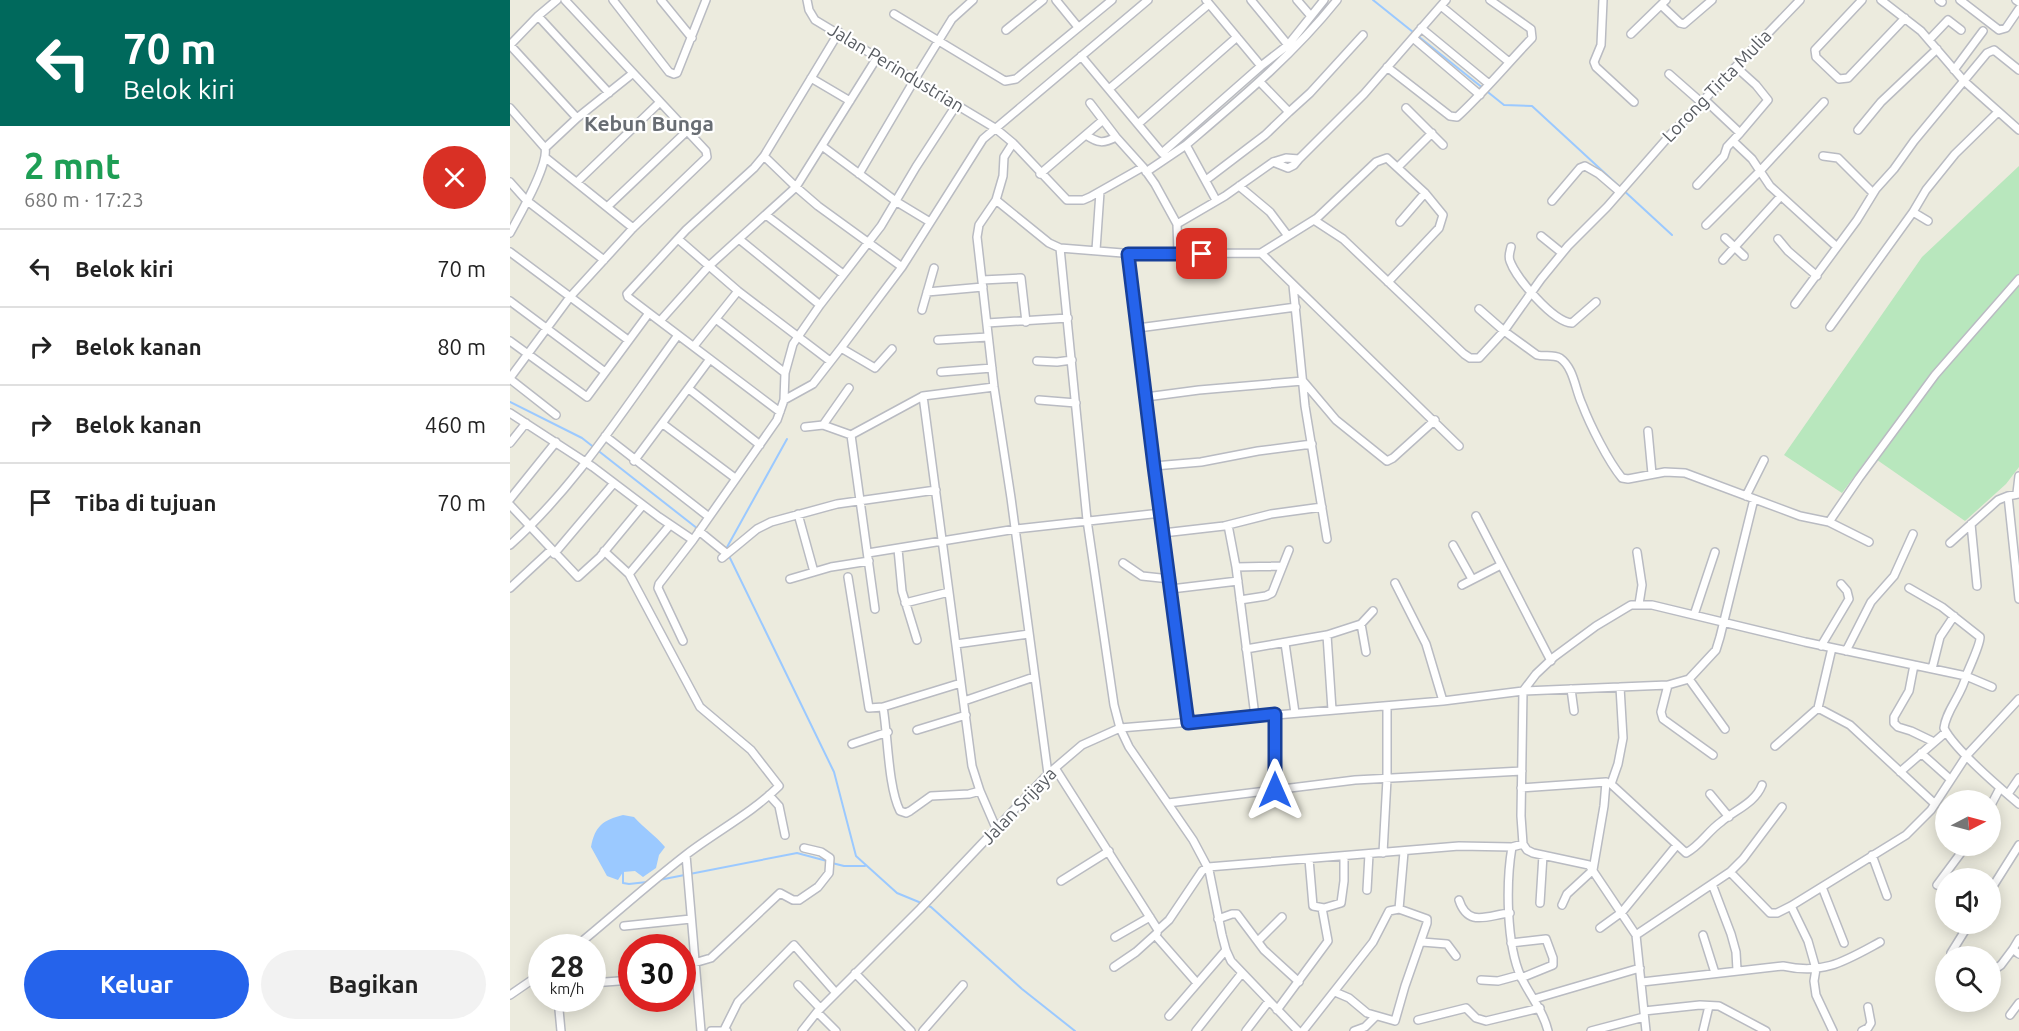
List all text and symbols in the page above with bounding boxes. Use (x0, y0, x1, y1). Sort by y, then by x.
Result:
street label: Jalan Perindustrian (825, 19, 968, 116)
icon: left (24, 24, 102, 102)
text: 70 m (123, 25, 217, 72)
street label: Lorong Tirta Mulia (1658, 25, 1775, 146)
text: Belok kiri (123, 74, 235, 104)
district label: Kebun Bunga (584, 111, 714, 135)
text: 2 mnt (24, 145, 120, 186)
button: close (423, 146, 486, 209)
text: 680 m · 17:23 (24, 188, 144, 211)
pin (1176, 228, 1227, 279)
icon: arrive (1185, 237, 1218, 270)
icon: left (24, 252, 57, 285)
text: Belok kiri (75, 256, 173, 281)
text: 70 m (437, 256, 486, 281)
icon: right (24, 330, 57, 363)
text: Belok kanan (75, 334, 202, 359)
text: 80 m (437, 334, 486, 359)
icon: right (24, 408, 57, 441)
text: Belok kanan (75, 412, 202, 437)
text: 460 m (425, 412, 486, 437)
icon: arrive (24, 486, 57, 519)
text: Tiba di tujuan (75, 490, 216, 515)
text: 70 m (437, 490, 486, 515)
position arrow (1243, 758, 1307, 822)
street label: Jalan Srijaya (977, 763, 1060, 848)
north arrow (1935, 790, 2001, 856)
map controls (1935, 790, 2001, 1012)
button: sound (1935, 868, 2001, 934)
speed limit sign: 30 (618, 934, 696, 1012)
button: search (1935, 946, 2001, 1012)
text: 28 (550, 949, 584, 983)
button: Keluar (24, 950, 249, 1019)
button: Bagikan (261, 950, 486, 1019)
text: km/h (550, 980, 584, 997)

